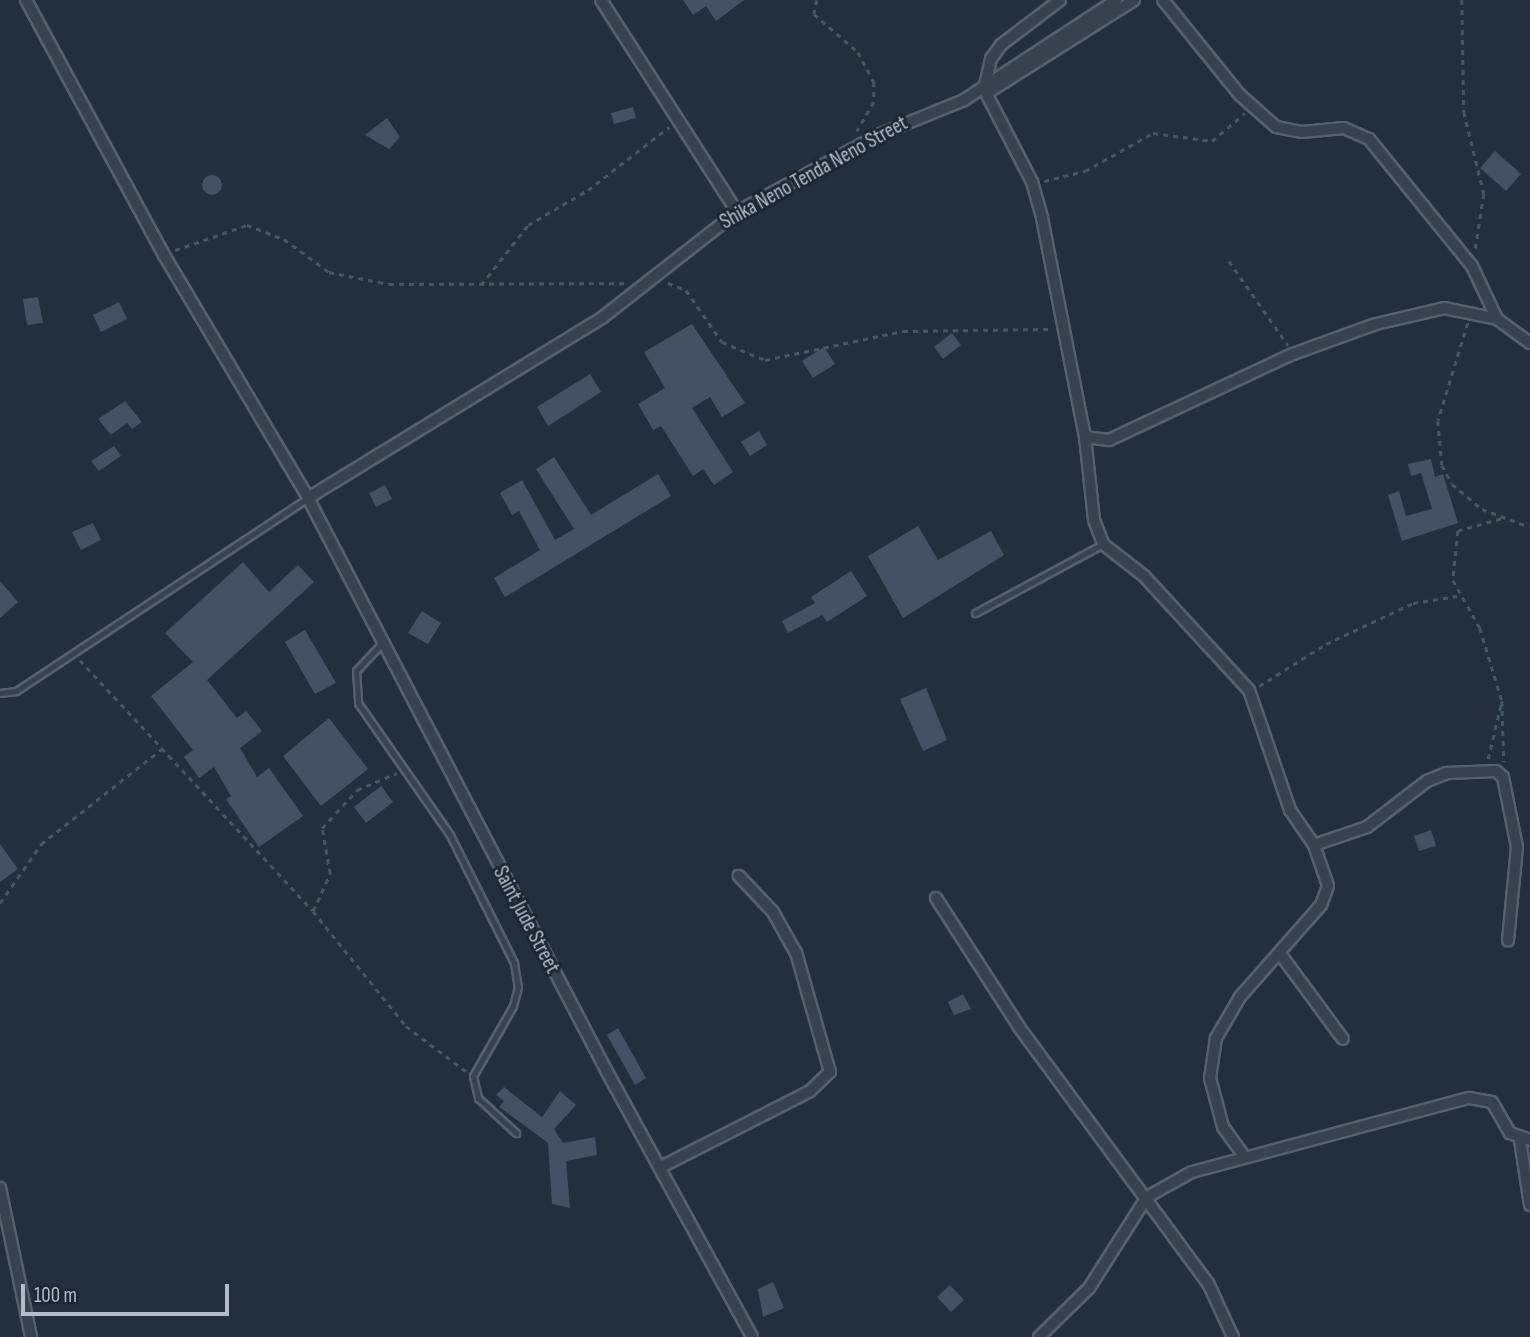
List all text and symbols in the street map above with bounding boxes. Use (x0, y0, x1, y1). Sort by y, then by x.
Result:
street label: Shika Neno Tenda Neno Street (716, 111, 912, 235)
street label: Saint Jude Street (487, 862, 565, 978)
scale bar (24, 1270, 233, 1314)
text: 100 m (34, 1283, 77, 1308)

